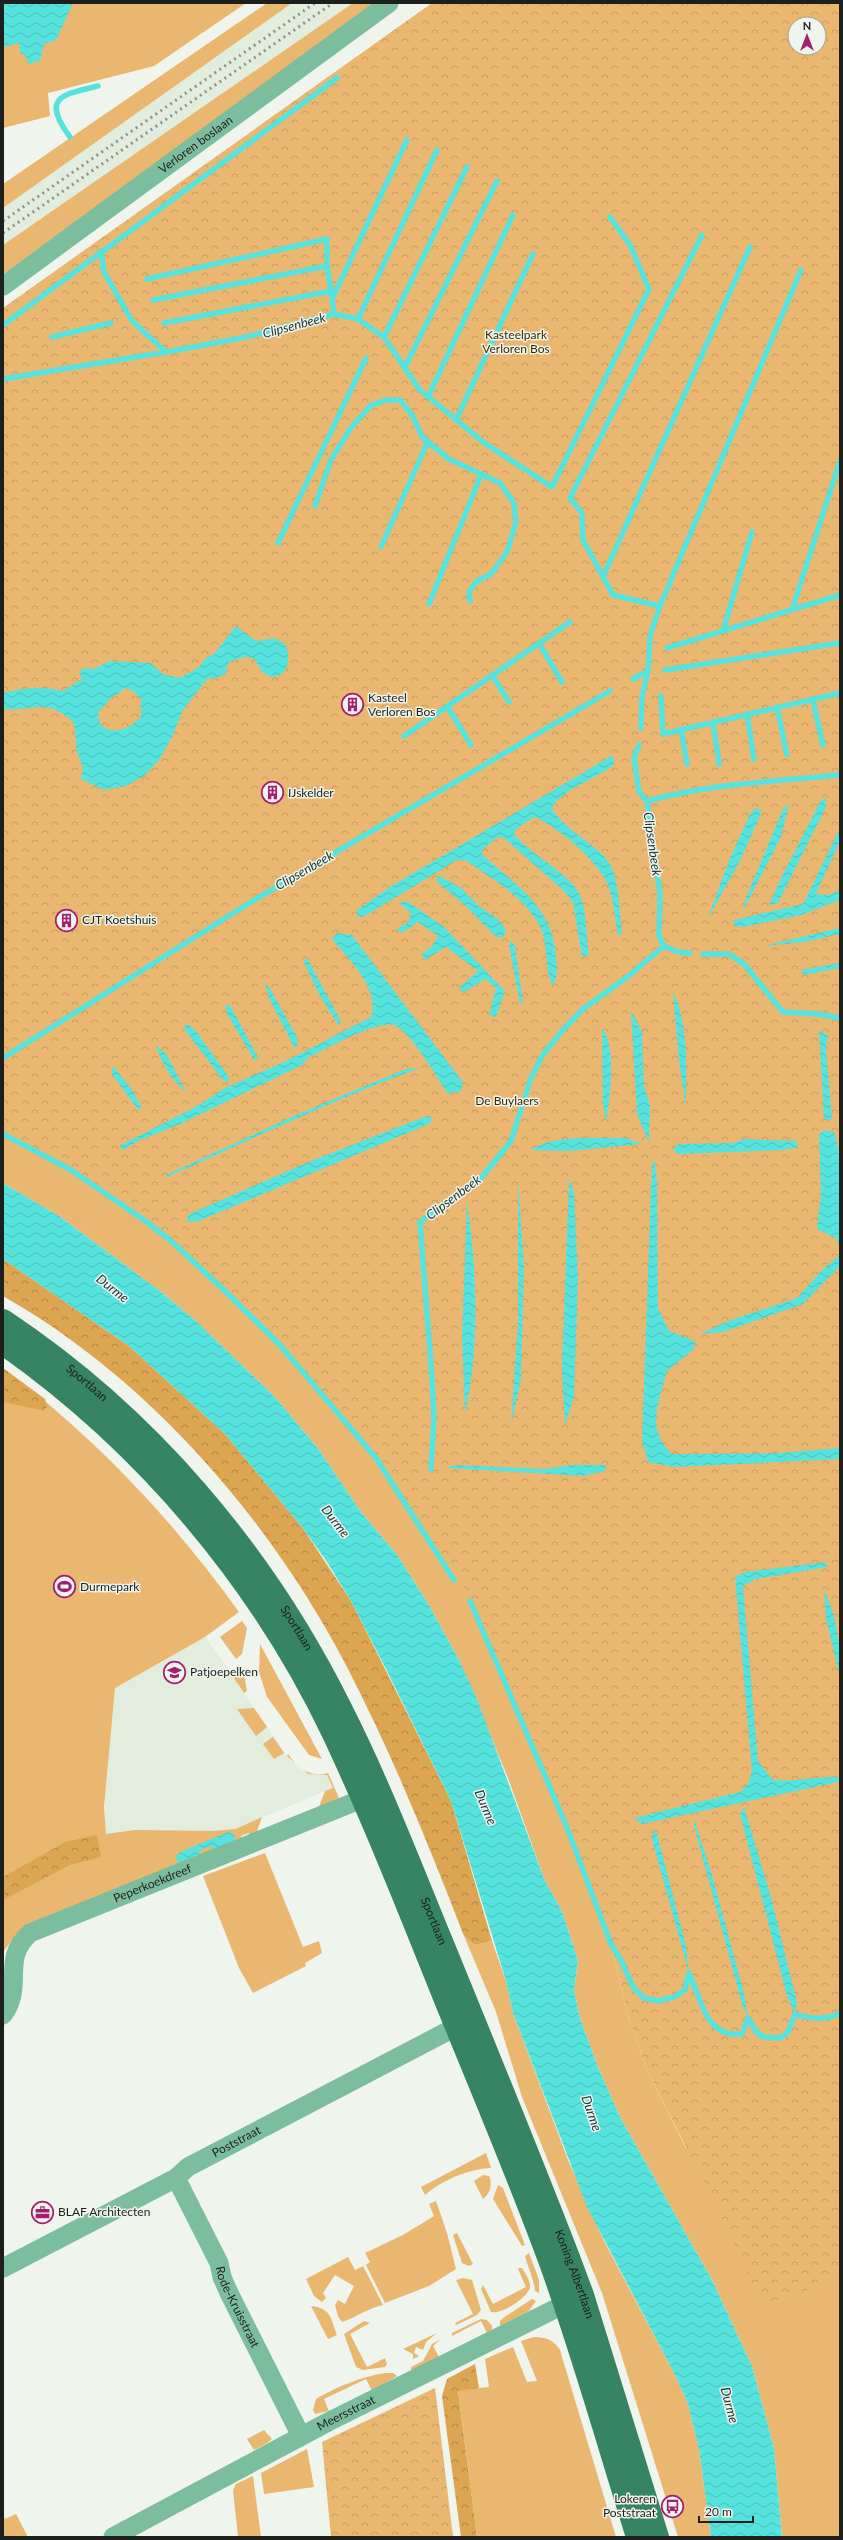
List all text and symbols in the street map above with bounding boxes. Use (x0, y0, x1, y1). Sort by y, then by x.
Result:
north arrow (787, 16, 827, 56)
text: N (803, 19, 811, 32)
street label: Verloren boslaan (155, 112, 235, 176)
water label: Clipsenbeek (261, 309, 328, 341)
park label: Kasteelpark Verloren Bos (482, 327, 550, 356)
place label: Kasteel Verloren Bos (368, 690, 435, 719)
building icon: Kasteel Verloren Bos (339, 692, 365, 718)
building icon: IJskelder (259, 780, 285, 806)
place label: IJskelder (288, 785, 334, 800)
water label: Clipsenbeek (641, 811, 666, 878)
water label: Clipsenbeek (272, 846, 337, 893)
building icon: CJT Koetshuis (54, 907, 80, 933)
place label: CJT Koetshuis (82, 912, 156, 927)
park label: De Buylaers (475, 1093, 539, 1108)
water label: Clipsenbeek (422, 1171, 484, 1223)
water label: Durme (94, 1270, 132, 1306)
street label: Sportlaan (63, 1361, 111, 1404)
water label: Durme (318, 1502, 354, 1540)
sports icon: Durmepark (51, 1574, 77, 1600)
place label: Durmepark (80, 1579, 140, 1594)
street label: Sportlaan (278, 1602, 317, 1653)
school or university icon: Patjoepelken (161, 1659, 187, 1685)
place label: Patjoepelken (190, 1664, 258, 1679)
water label: Durme (471, 1787, 501, 1827)
street label: Peperkoekdreef (111, 1860, 194, 1906)
street label: Sportlaan (418, 1895, 451, 1947)
water label: Durme (578, 2093, 606, 2133)
street label: Poststraat (209, 2122, 264, 2160)
office icon: BLAF Architecten (30, 2199, 56, 2225)
place label: BLAF Architecten (58, 2204, 150, 2219)
street label: Koning Albertlaan (552, 2227, 598, 2320)
street label: Rode-Kruisstraat (213, 2265, 264, 2351)
water label: Durme (717, 2385, 743, 2425)
street label: Meersstraat (314, 2391, 378, 2434)
place label: Lokeren Poststraat (603, 2491, 657, 2520)
bus stop icon: Lokeren Poststraat (659, 2493, 685, 2519)
scale bar (699, 2498, 753, 2524)
text: 20 m (705, 2504, 732, 2519)

